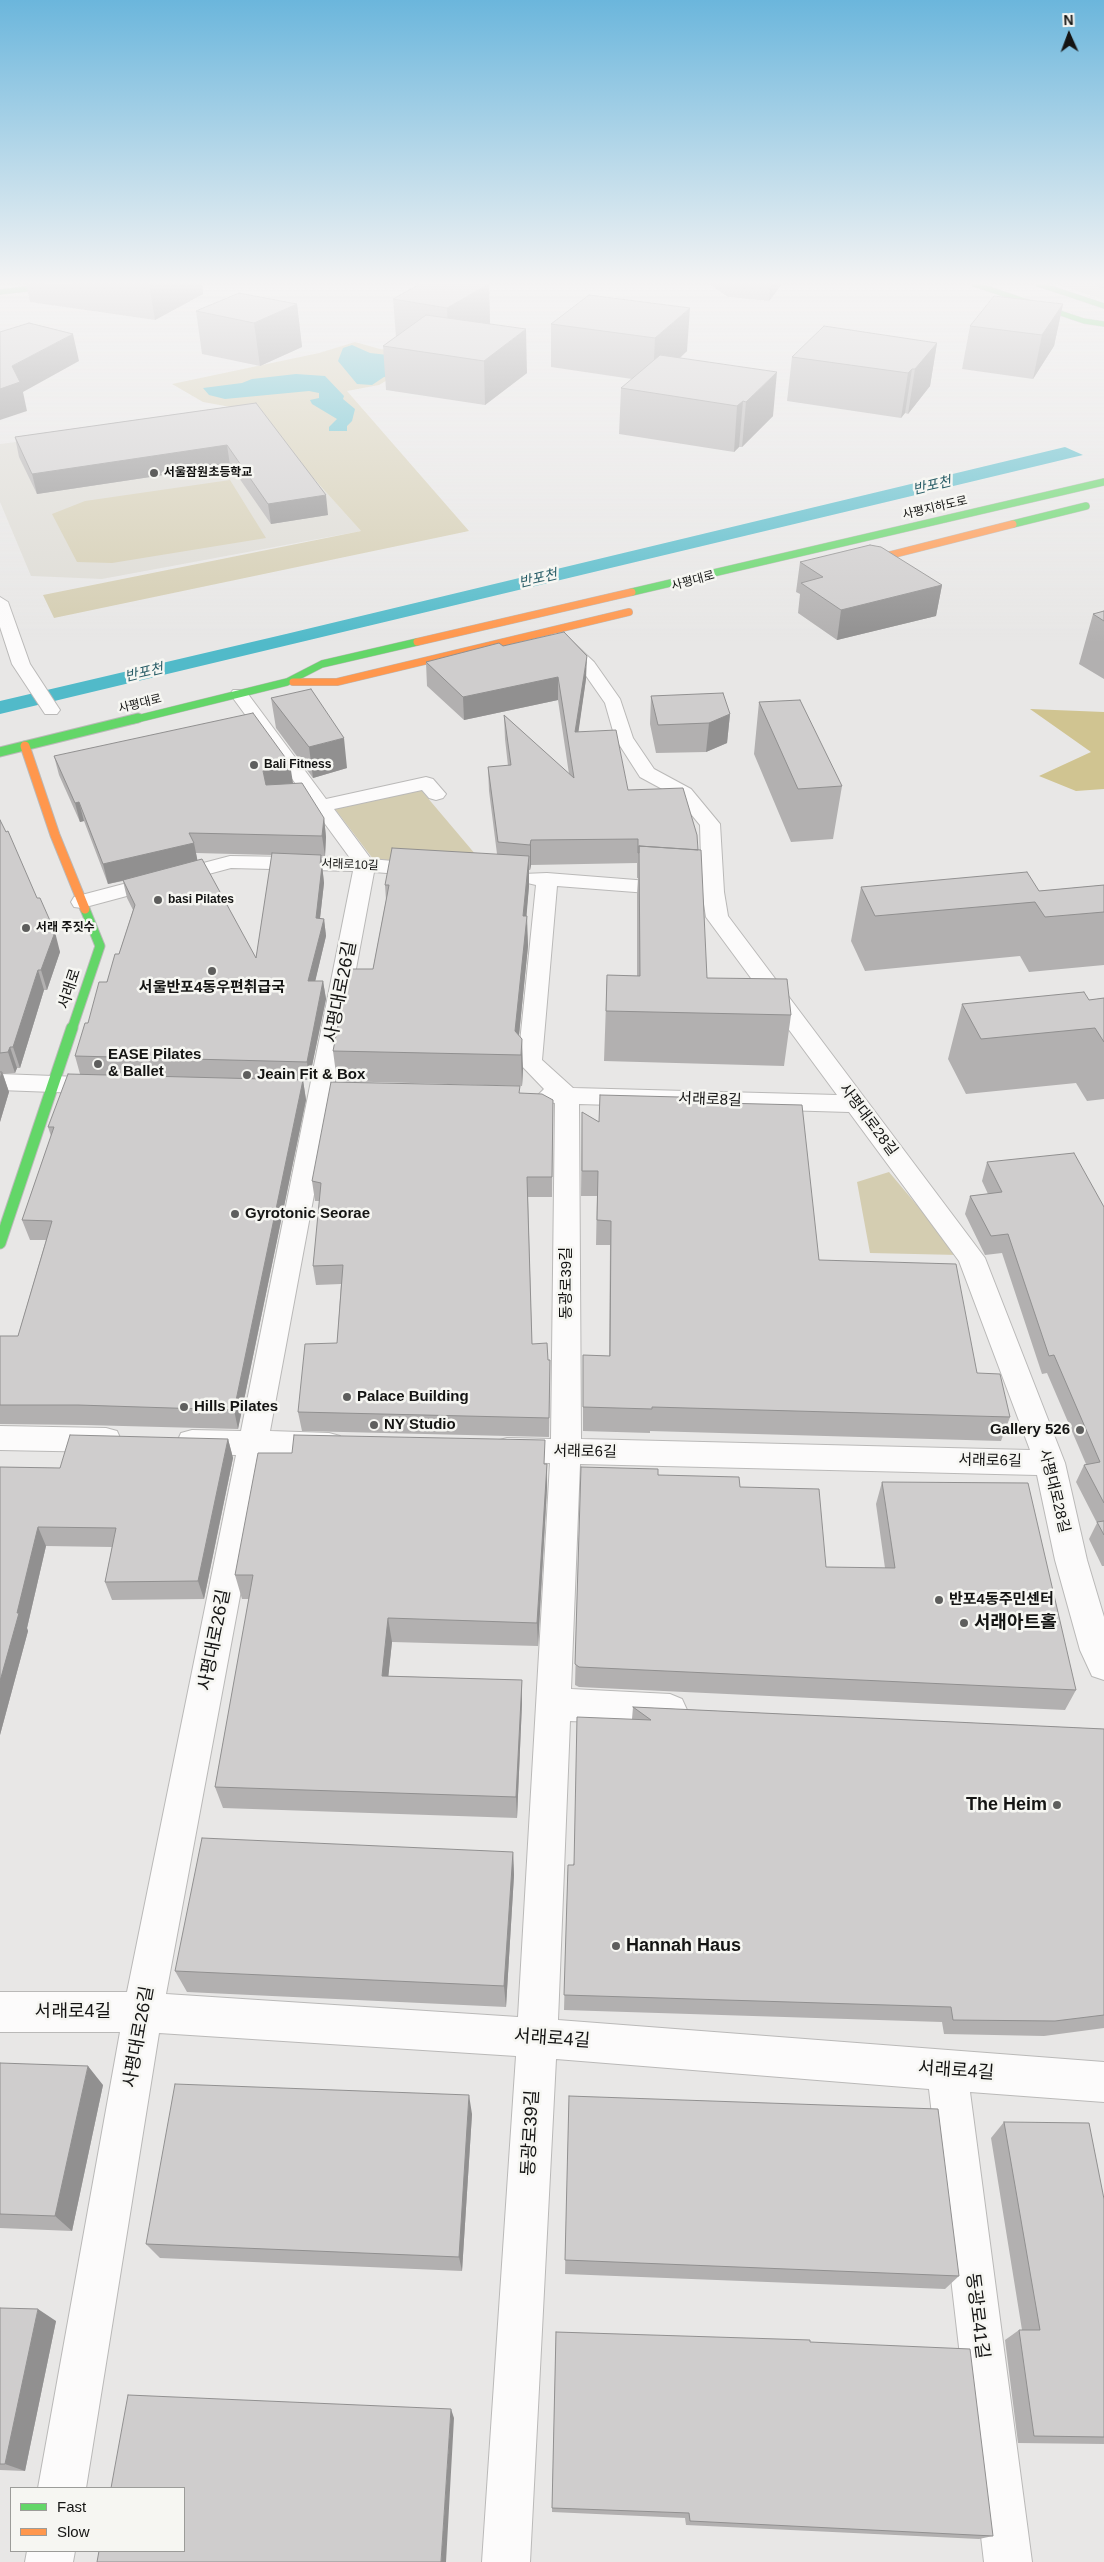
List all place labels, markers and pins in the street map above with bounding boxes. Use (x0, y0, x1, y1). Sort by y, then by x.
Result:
place label: 서울잠원초등학교 (164, 466, 252, 480)
marker: 서울잠원초등학교 (148, 467, 160, 479)
place label: Bali Fitness (264, 758, 331, 772)
marker: Bali Fitness (248, 759, 260, 771)
place label: basi Pilates (168, 893, 234, 907)
marker: basi Pilates (152, 894, 164, 906)
place label: 서래 주짓수 (36, 921, 95, 935)
marker: 서래 주짓수 (20, 922, 32, 934)
marker: 서울반포4동우편취급국 (206, 965, 218, 977)
place label: 서울반포4동우편취급국 (139, 979, 285, 997)
place label: EASE Pilates & Ballet (108, 1046, 201, 1081)
marker: EASE Pilates & Ballet (92, 1058, 104, 1070)
place label: Jeain Fit & Box (257, 1066, 365, 1084)
marker: Jeain Fit & Box (241, 1069, 253, 1081)
place label: Gyrotonic Seorae (245, 1205, 370, 1223)
marker: Gyrotonic Seorae (229, 1208, 241, 1220)
place label: Palace Building (357, 1388, 469, 1406)
marker: Palace Building (341, 1391, 353, 1403)
place label: Hills Pilates (194, 1398, 278, 1416)
marker: Hills Pilates (178, 1401, 190, 1413)
place label: NY Studio (384, 1416, 456, 1434)
marker: NY Studio (368, 1419, 380, 1431)
place label: Gallery 526 (990, 1421, 1070, 1439)
marker: Gallery 526 (1074, 1424, 1086, 1436)
place label: 반포4동주민센터 (949, 1591, 1054, 1609)
marker: 반포4동주민센터 (933, 1594, 945, 1606)
place label: 서래아트홀 (974, 1612, 1057, 1634)
marker: 서래아트홀 (958, 1617, 970, 1629)
place label: The Heim (966, 1794, 1047, 1816)
marker: The Heim (1051, 1799, 1063, 1811)
place label: Hannah Haus (626, 1935, 741, 1957)
marker: Hannah Haus (610, 1940, 622, 1952)

